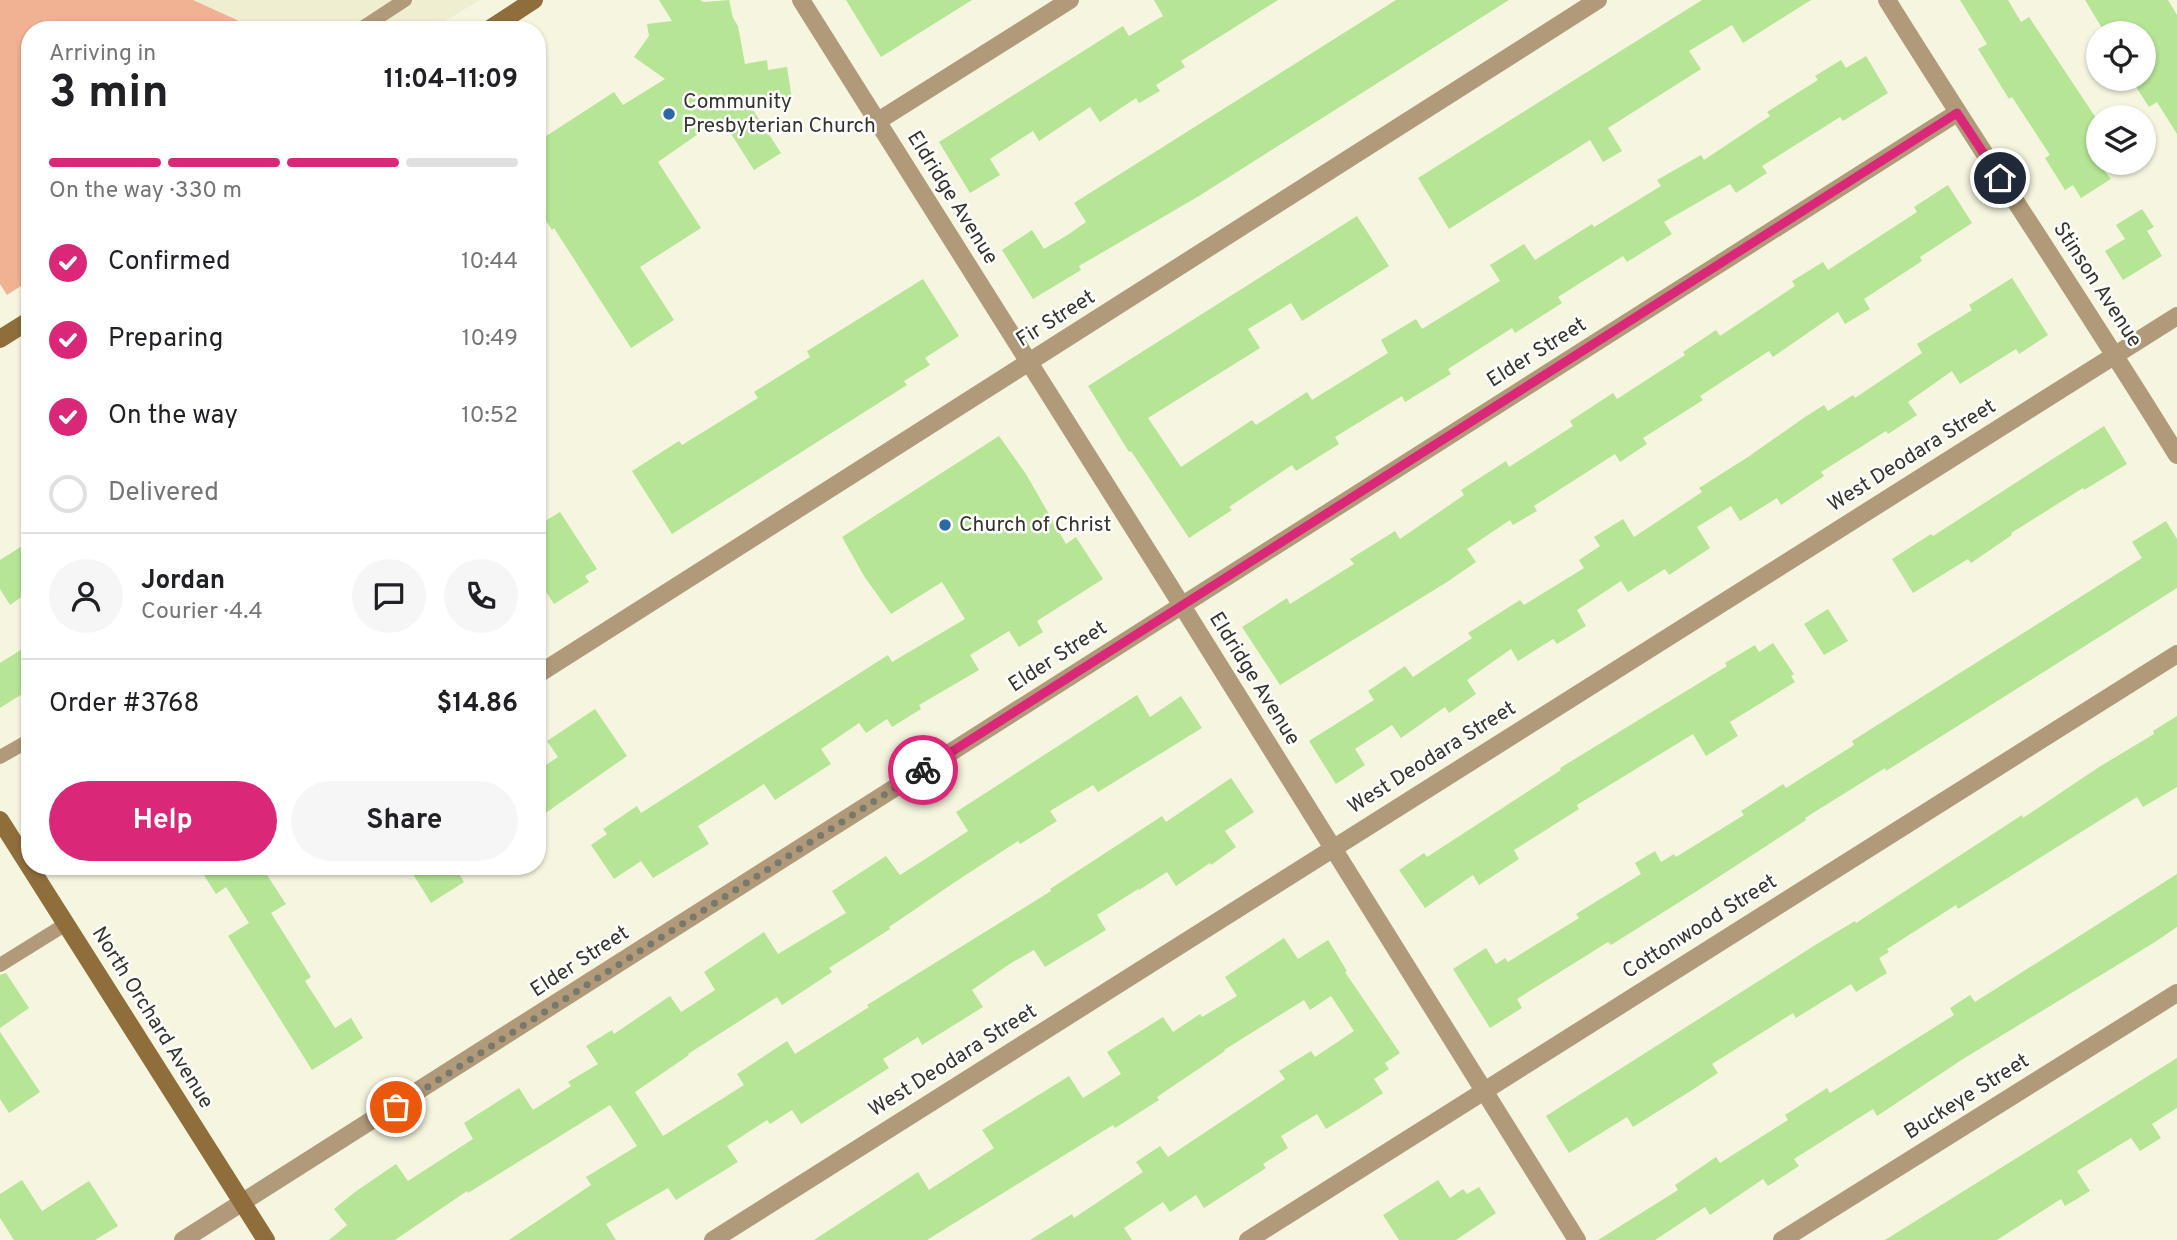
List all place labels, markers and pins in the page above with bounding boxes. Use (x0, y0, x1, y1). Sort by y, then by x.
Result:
place label: Community Presbyterian Church (683, 89, 876, 140)
marker: Community Presbyterian Church (661, 106, 677, 122)
pin (1970, 148, 2030, 208)
place label: Church of Christ (959, 512, 1111, 539)
marker: Church of Christ (937, 517, 953, 533)
pin (366, 1077, 426, 1137)

